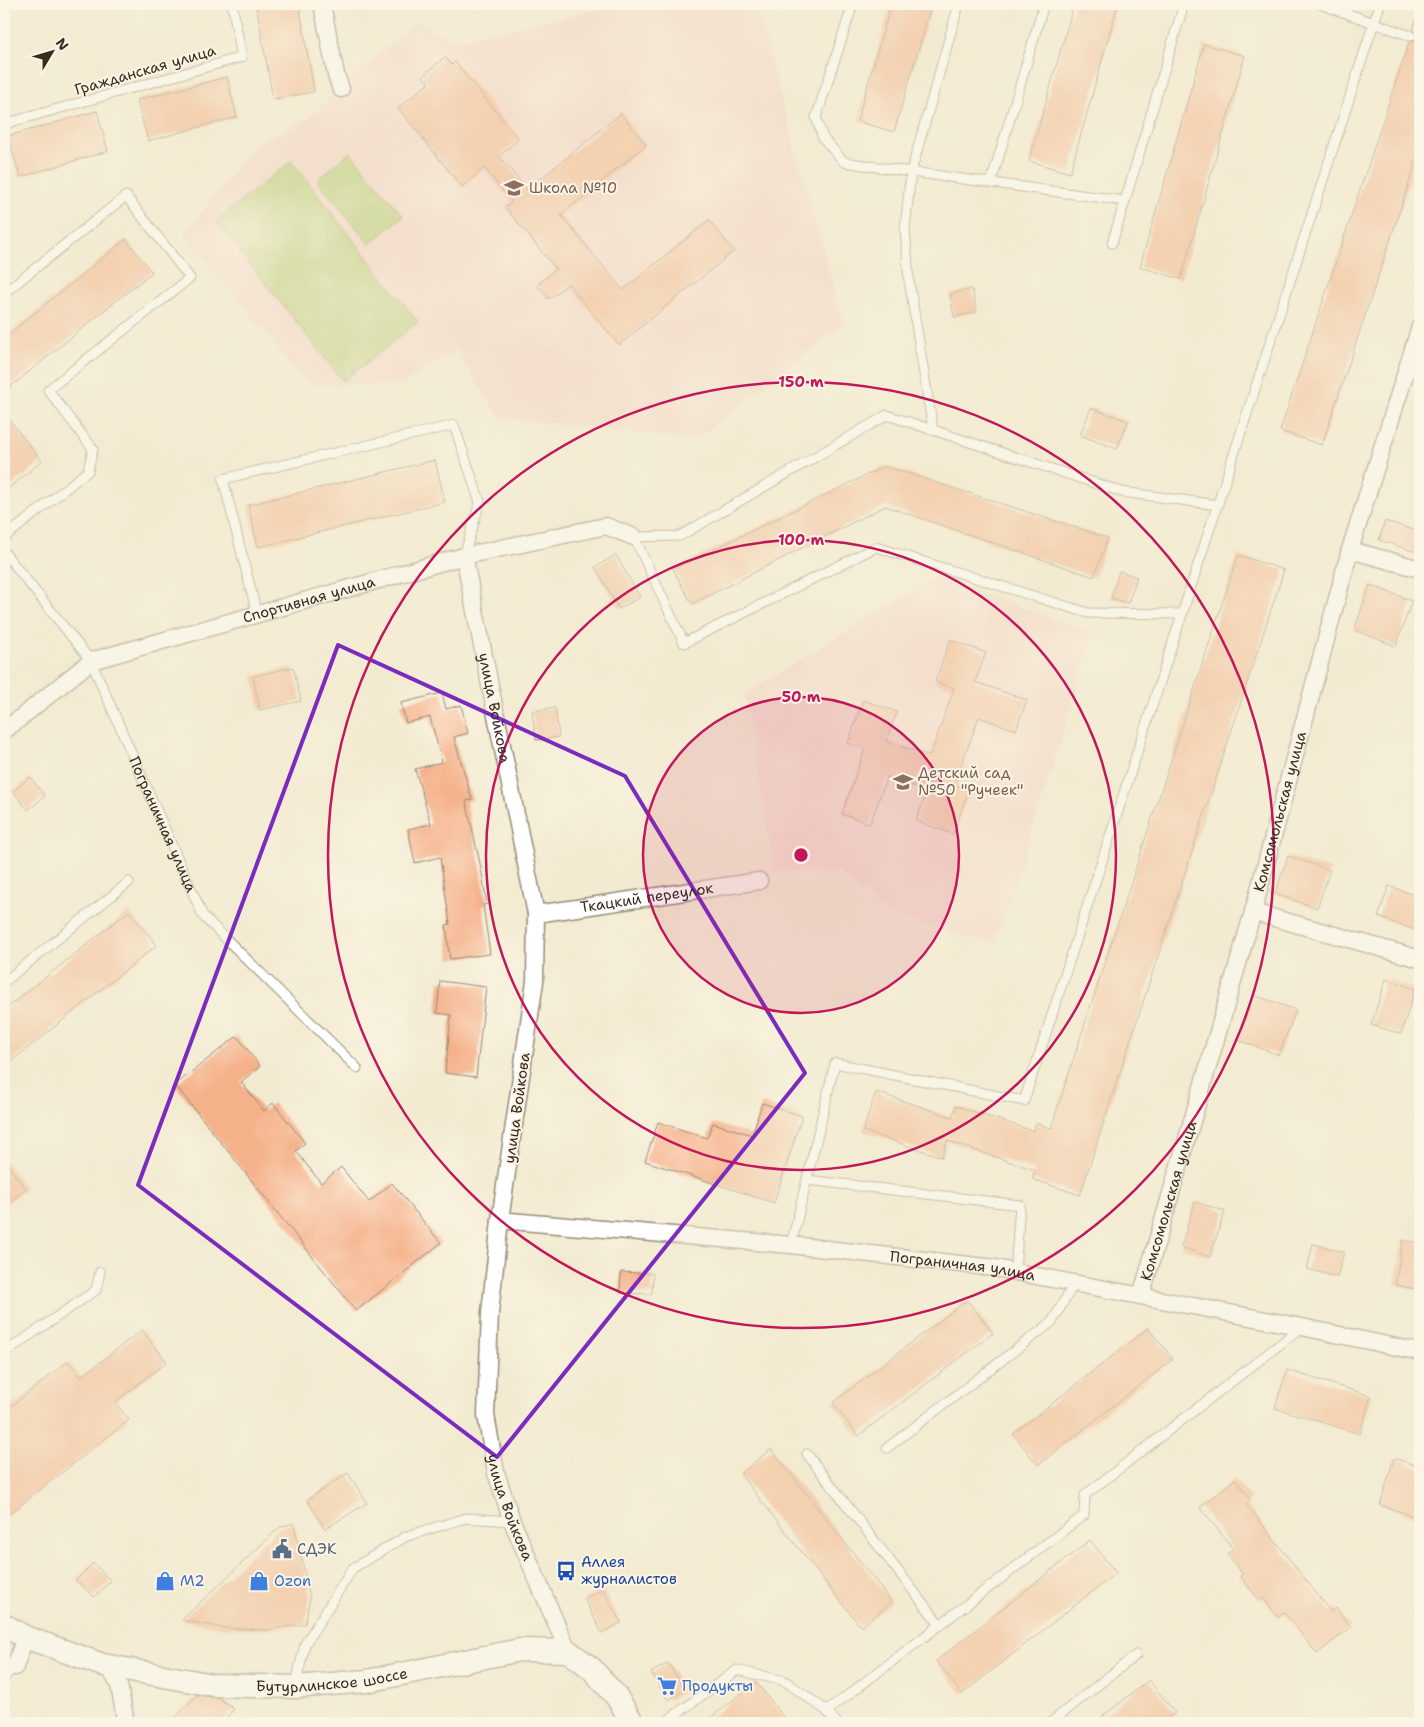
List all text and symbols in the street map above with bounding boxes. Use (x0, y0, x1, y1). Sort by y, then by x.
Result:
north arrow (28, 28, 78, 78)
text: N (52, 34, 73, 54)
street label: Гражданская улица (72, 40, 219, 100)
school or university icon: Школа №10 (503, 177, 525, 199)
place label: Школа №10 (529, 178, 617, 198)
text: 150 m (778, 372, 824, 392)
text: 100 m (778, 530, 824, 550)
street label: Спортивная улица (240, 571, 378, 628)
street label: улица Войкова (474, 651, 516, 765)
text: 50 m (782, 687, 821, 707)
street label: Комсомольская улица (1249, 728, 1311, 894)
street label: Пограничная улица (124, 753, 202, 896)
place label: Детский сад №50 "Ручеек" (918, 763, 1024, 800)
school or university icon: Детский сад №50 "Ручеек" (892, 771, 914, 793)
centre of rings (792, 846, 810, 864)
street label: Ткацкий переулок (579, 878, 715, 917)
street label: улица Войкова (499, 1051, 535, 1165)
street label: Комсомольская улица (1136, 1118, 1202, 1283)
street label: Пограничная улица (889, 1246, 1038, 1286)
street label: улица Войкова (483, 1452, 538, 1564)
public building icon: СДЭК (271, 1538, 293, 1560)
place label: СДЭК (297, 1539, 337, 1559)
place label: Аллея журналистов (581, 1552, 677, 1589)
bus stop icon: Аллея журналистов (555, 1560, 577, 1582)
shop icon: М2 (154, 1570, 176, 1592)
shop icon: Ozon (248, 1570, 270, 1592)
place label: М2 (180, 1571, 205, 1591)
place label: Ozon (274, 1571, 311, 1591)
street label: Бутурлинское шоссе (256, 1663, 409, 1697)
supermarket icon: Продукты (656, 1675, 678, 1697)
place label: Продукты (682, 1676, 753, 1696)

